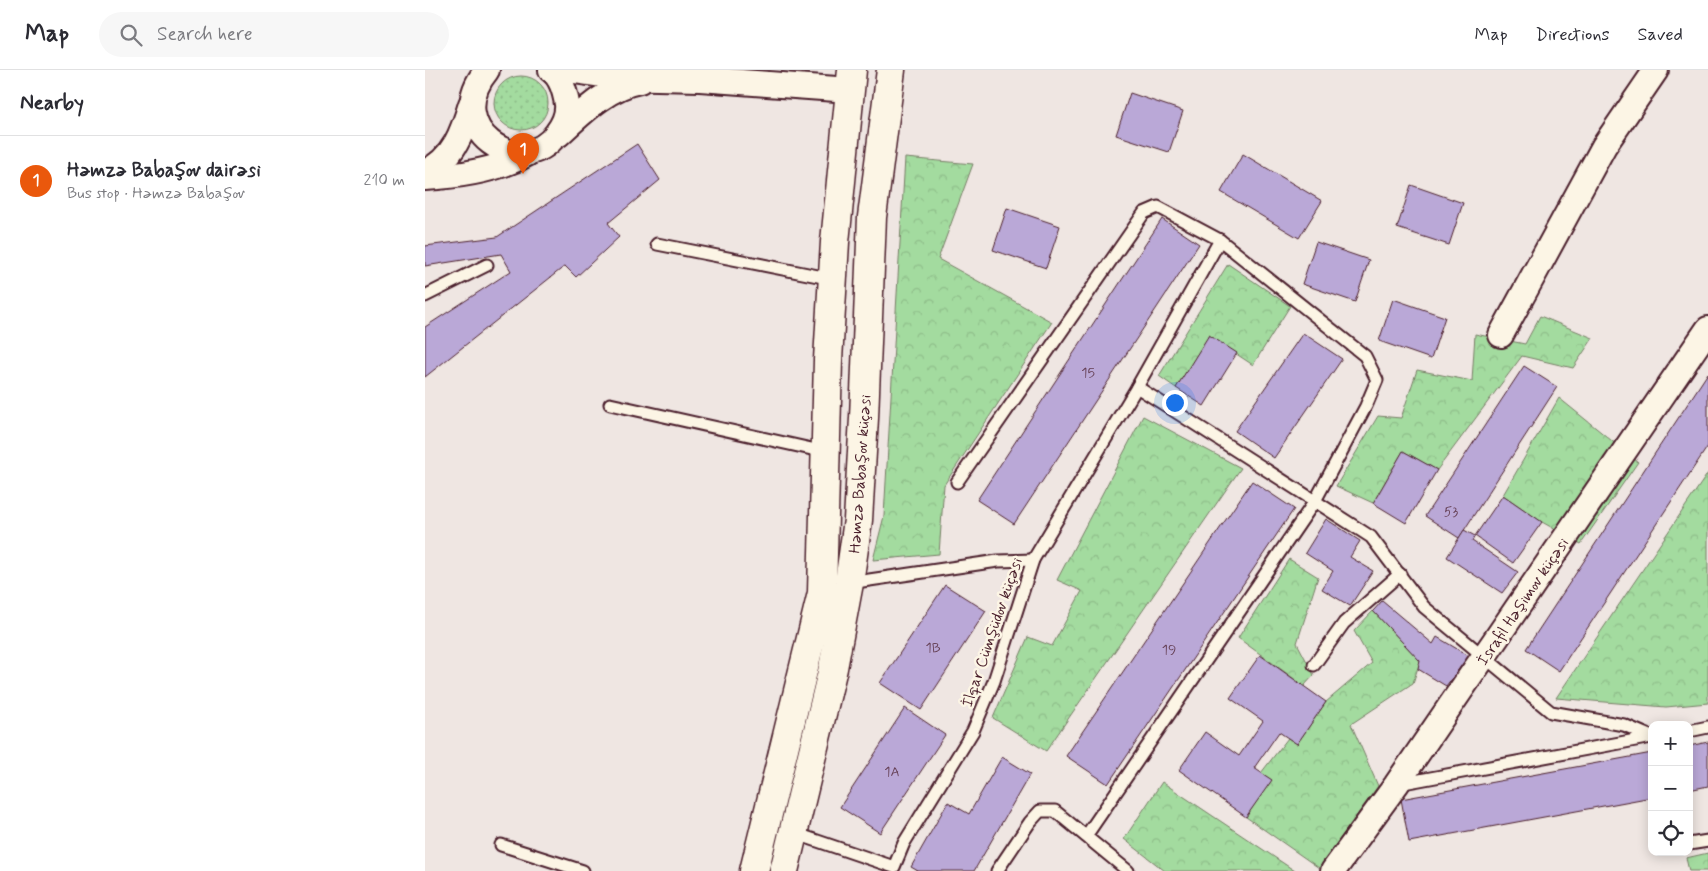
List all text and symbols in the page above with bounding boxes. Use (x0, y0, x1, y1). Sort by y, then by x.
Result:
search box (99, 12, 449, 57)
text: Map (25, 19, 69, 50)
icon: search (117, 21, 145, 49)
text: Search here (157, 22, 253, 47)
text: Map (1475, 23, 1508, 47)
text: Directions (1536, 23, 1610, 47)
text: Saved (1638, 23, 1683, 47)
text: Nearby (20, 89, 84, 117)
pin: 1 (507, 133, 539, 174)
text: Həmzə Babaşov dairəsi (67, 158, 261, 183)
text: 1 (32, 170, 40, 191)
text: 210 m (364, 170, 405, 191)
text: Bus stop · Həmzə Babaşov (67, 183, 245, 204)
house number: 15 (1081, 364, 1095, 382)
your location (1162, 390, 1188, 416)
street label: Həmzə Babaşov küçəsi (844, 394, 877, 554)
house number: 53 (1444, 503, 1458, 521)
street label: İsrafil Həşimov küçəsi (1473, 533, 1574, 670)
street label: İlqar Cümşüdov küçəsi (957, 555, 1028, 710)
house number: 1B (925, 639, 941, 657)
house number: 19 (1162, 641, 1176, 659)
map controls (1648, 721, 1693, 856)
button: + (1648, 721, 1693, 766)
house number: 1A (884, 763, 900, 781)
button: − (1648, 766, 1693, 811)
button: locate (1648, 811, 1693, 856)

